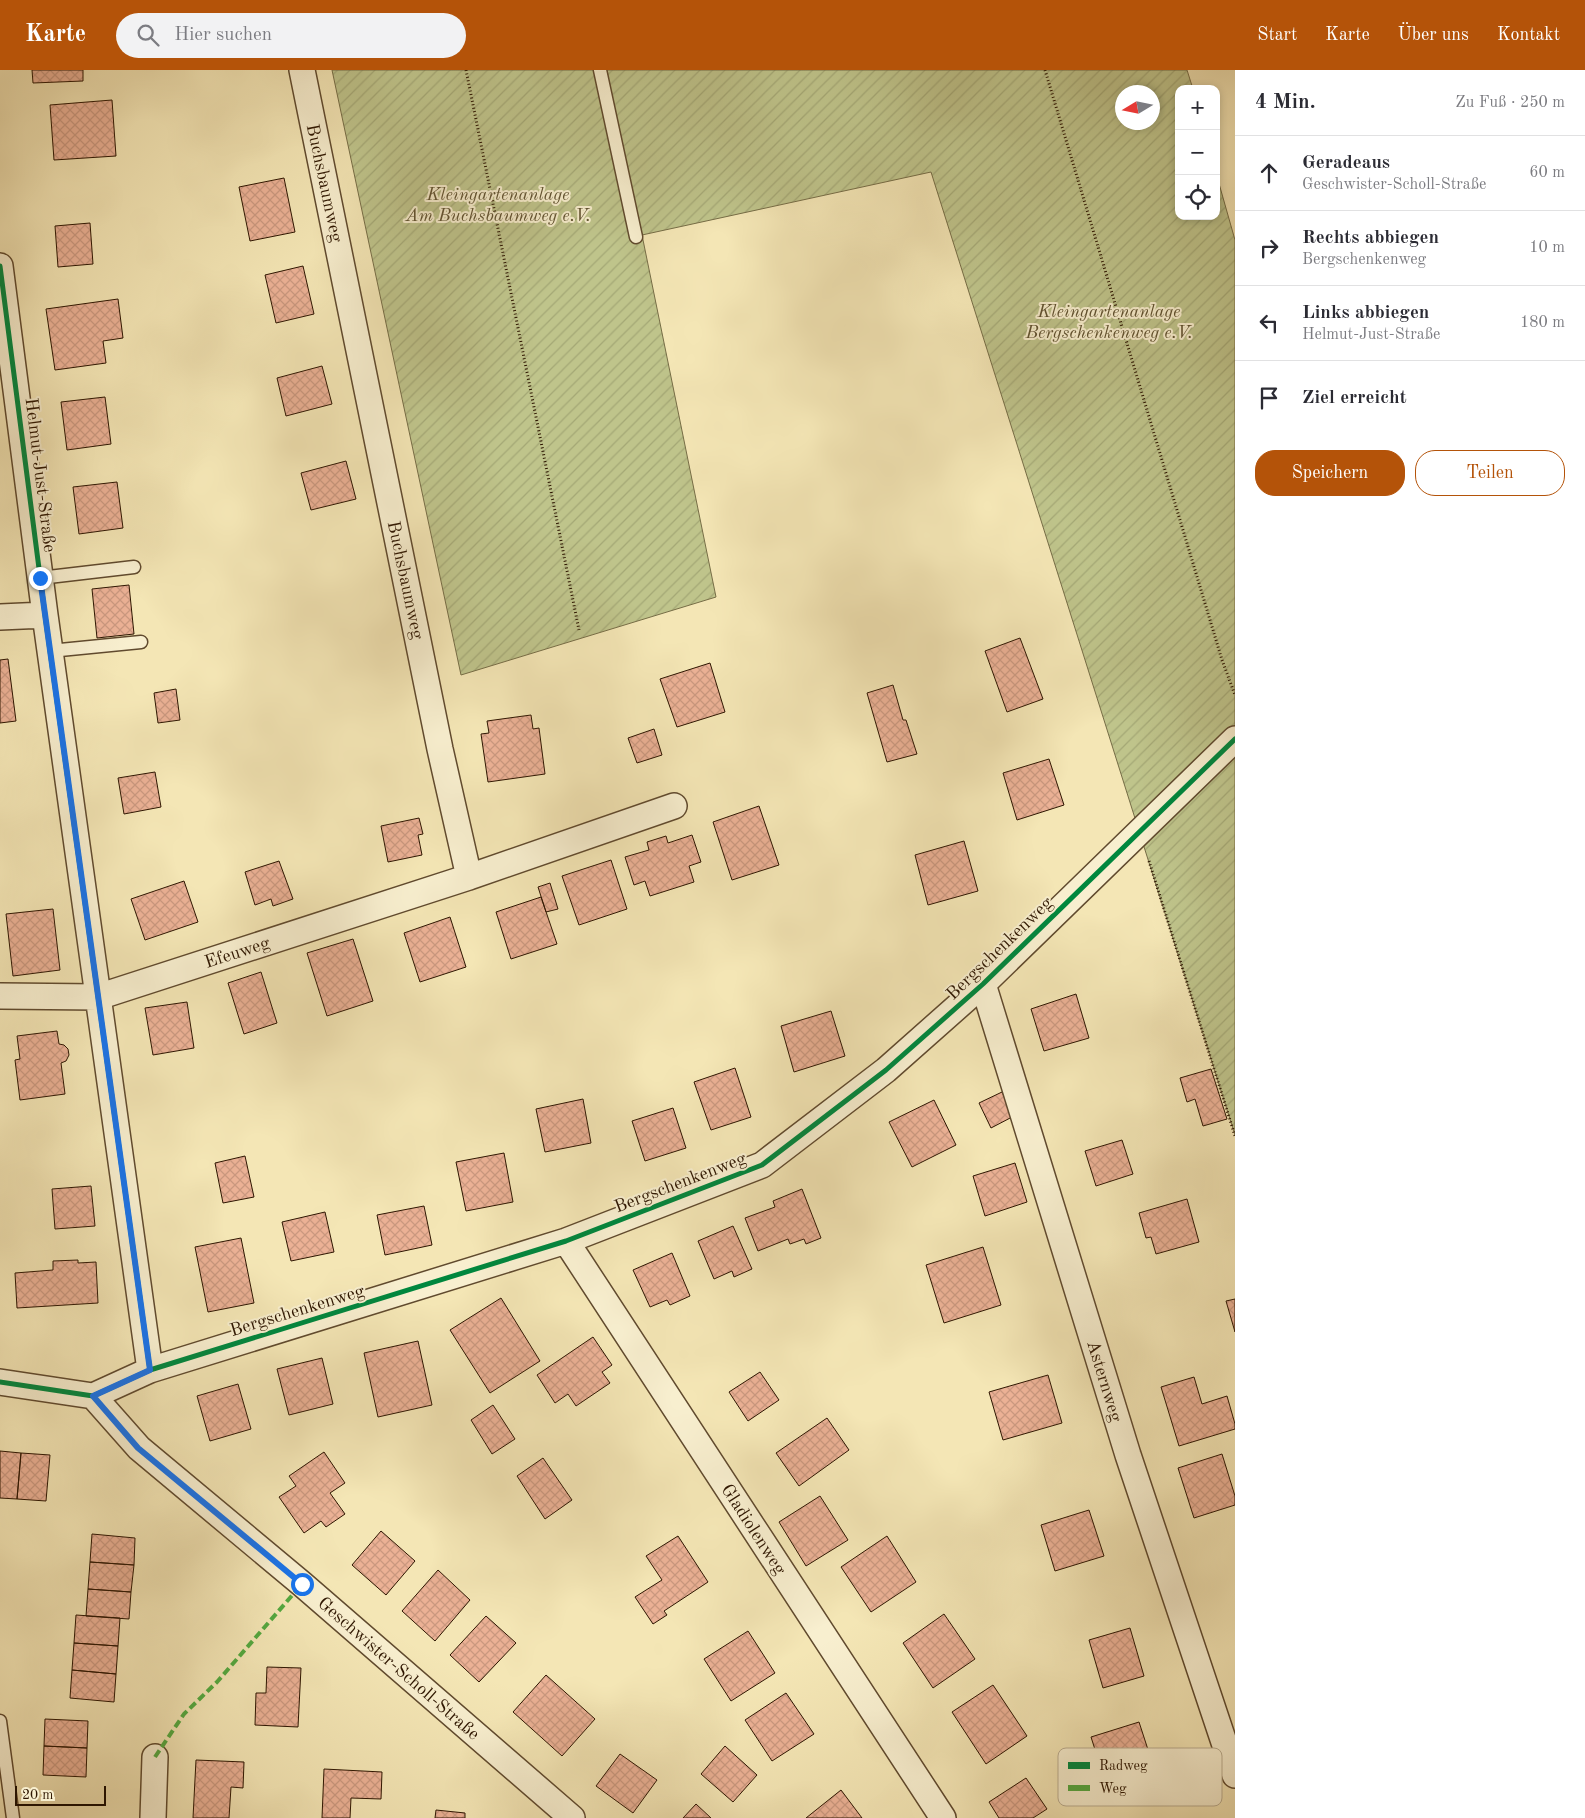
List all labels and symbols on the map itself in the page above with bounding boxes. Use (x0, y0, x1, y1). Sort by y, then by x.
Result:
north arrow (1115, 85, 1160, 130)
street label: Buchsbaumweg (303, 122, 345, 244)
park label: Kleingartenanlage Am Buchsbaumweg e.V. (404, 186, 591, 225)
park label: Kleingartenanlage Bergschenkenweg e.V. (1025, 303, 1193, 342)
street label: Helmut-Just-Straße (22, 397, 58, 554)
street label: Buchsbaumweg (384, 519, 426, 641)
route end (29, 567, 52, 590)
street label: Bergschenkenweg (943, 894, 1056, 1004)
street label: Efeuweg (202, 934, 272, 972)
street label: Bergschenkenweg (612, 1149, 749, 1216)
street label: Bergschenkenweg (228, 1282, 367, 1340)
street label: Asternweg (1083, 1338, 1125, 1425)
street label: Gladiolenweg (717, 1481, 789, 1578)
route start (291, 1573, 314, 1596)
street label: Geschwister-Scholl-Straße (314, 1594, 483, 1744)
legend (1058, 1748, 1222, 1806)
text: Radweg (1099, 1759, 1148, 1773)
text: Weg (1099, 1782, 1127, 1796)
scale bar (15, 1783, 106, 1806)

